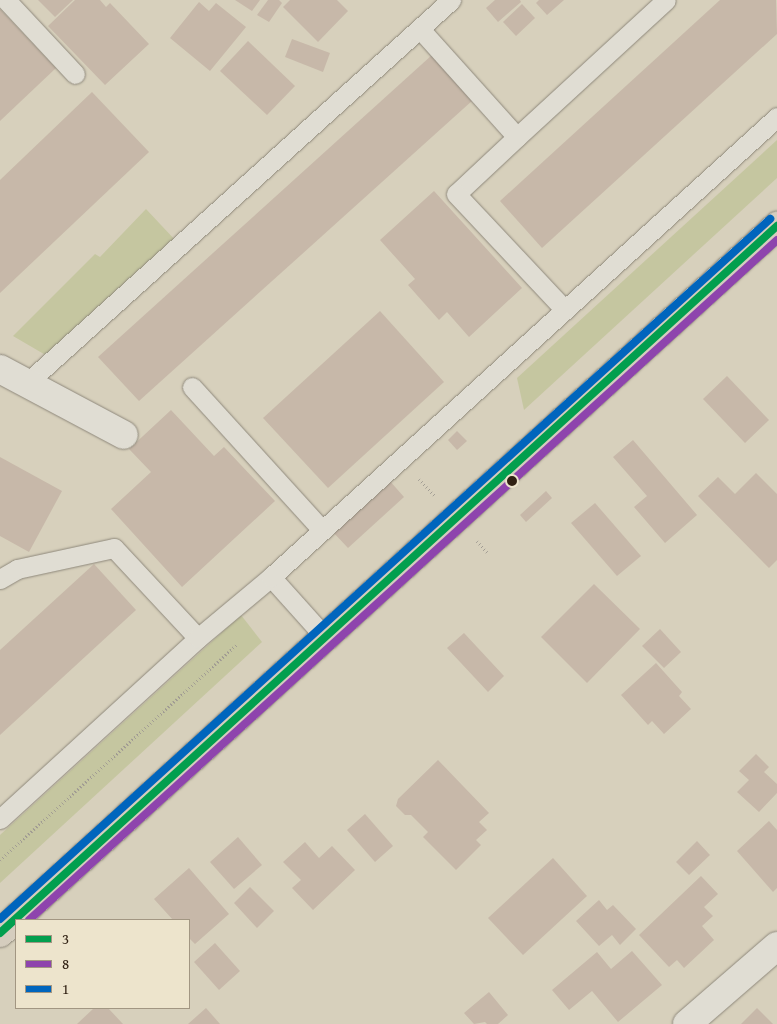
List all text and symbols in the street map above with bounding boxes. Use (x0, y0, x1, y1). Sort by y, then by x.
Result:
unlabelled marker (507, 476, 517, 486)
legend (15, 919, 190, 1009)
text: 3 (62, 928, 69, 949)
text: 8 (62, 953, 69, 974)
text: 1 (62, 978, 69, 999)

